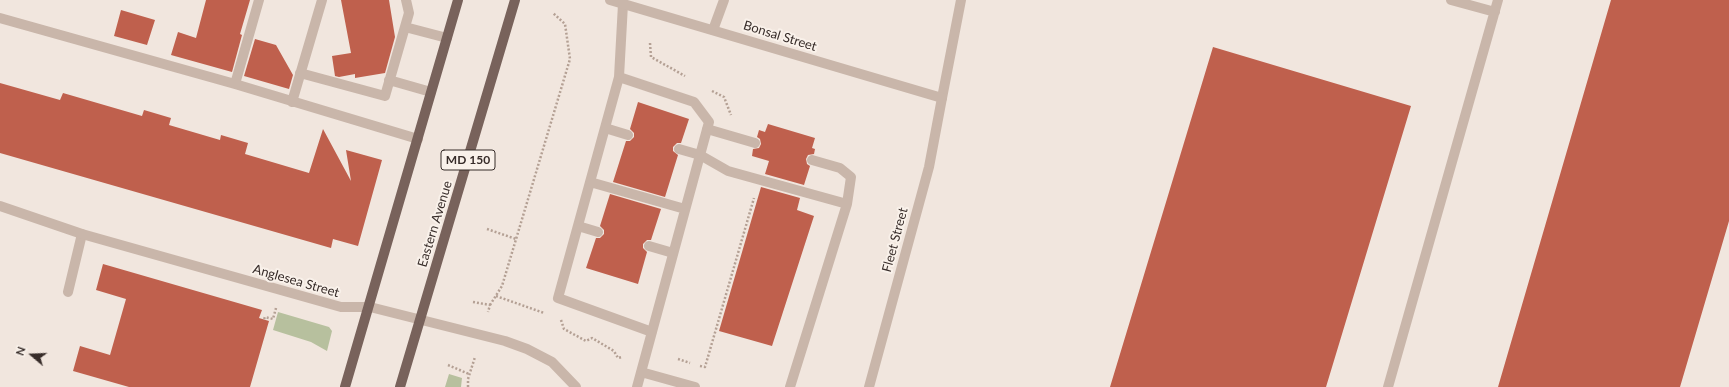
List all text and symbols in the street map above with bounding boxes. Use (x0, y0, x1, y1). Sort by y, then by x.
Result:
street label: Bonsal Street (742, 17, 818, 55)
road number: MD 150 (441, 150, 495, 170)
street label: Eastern Avenue (414, 179, 456, 269)
street label: Fleet Street (879, 206, 911, 274)
street label: Anglesea Street (251, 261, 341, 301)
north arrow (12, 335, 52, 375)
text: N (13, 345, 28, 357)

